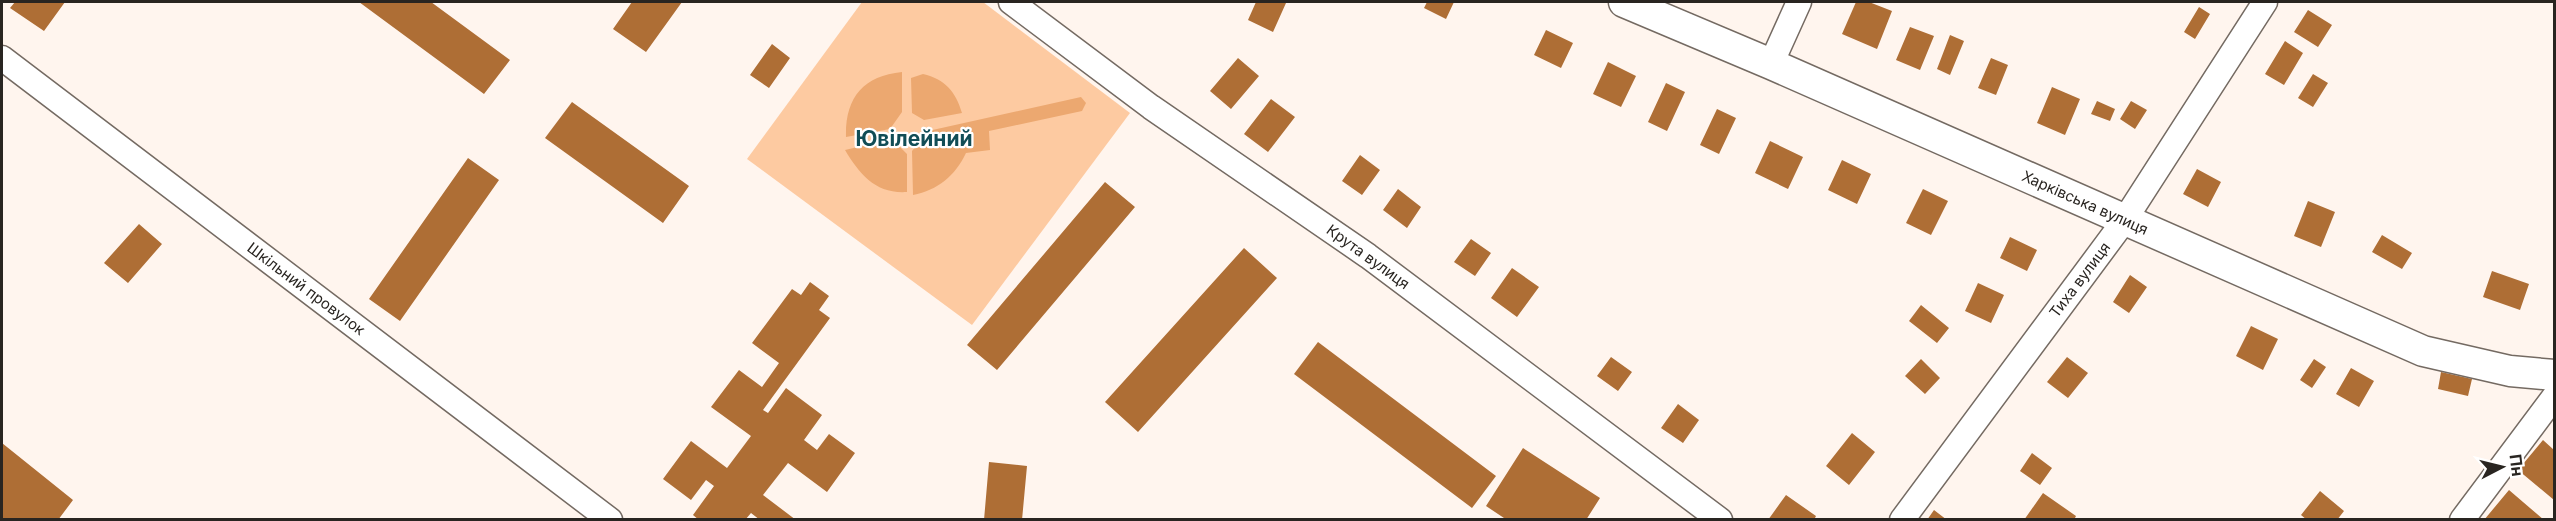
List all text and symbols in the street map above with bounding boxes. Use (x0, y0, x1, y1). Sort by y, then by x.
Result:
district label: Ювілейний (855, 126, 973, 151)
street label: Харківська вулиця (2019, 166, 2151, 239)
street label: Крута вулиця (1323, 220, 1414, 293)
street label: Шкільний провулок (244, 238, 369, 339)
street label: Тиха вулиця (2045, 238, 2114, 321)
north arrow (2472, 437, 2532, 497)
text: Пн (2506, 453, 2528, 477)

